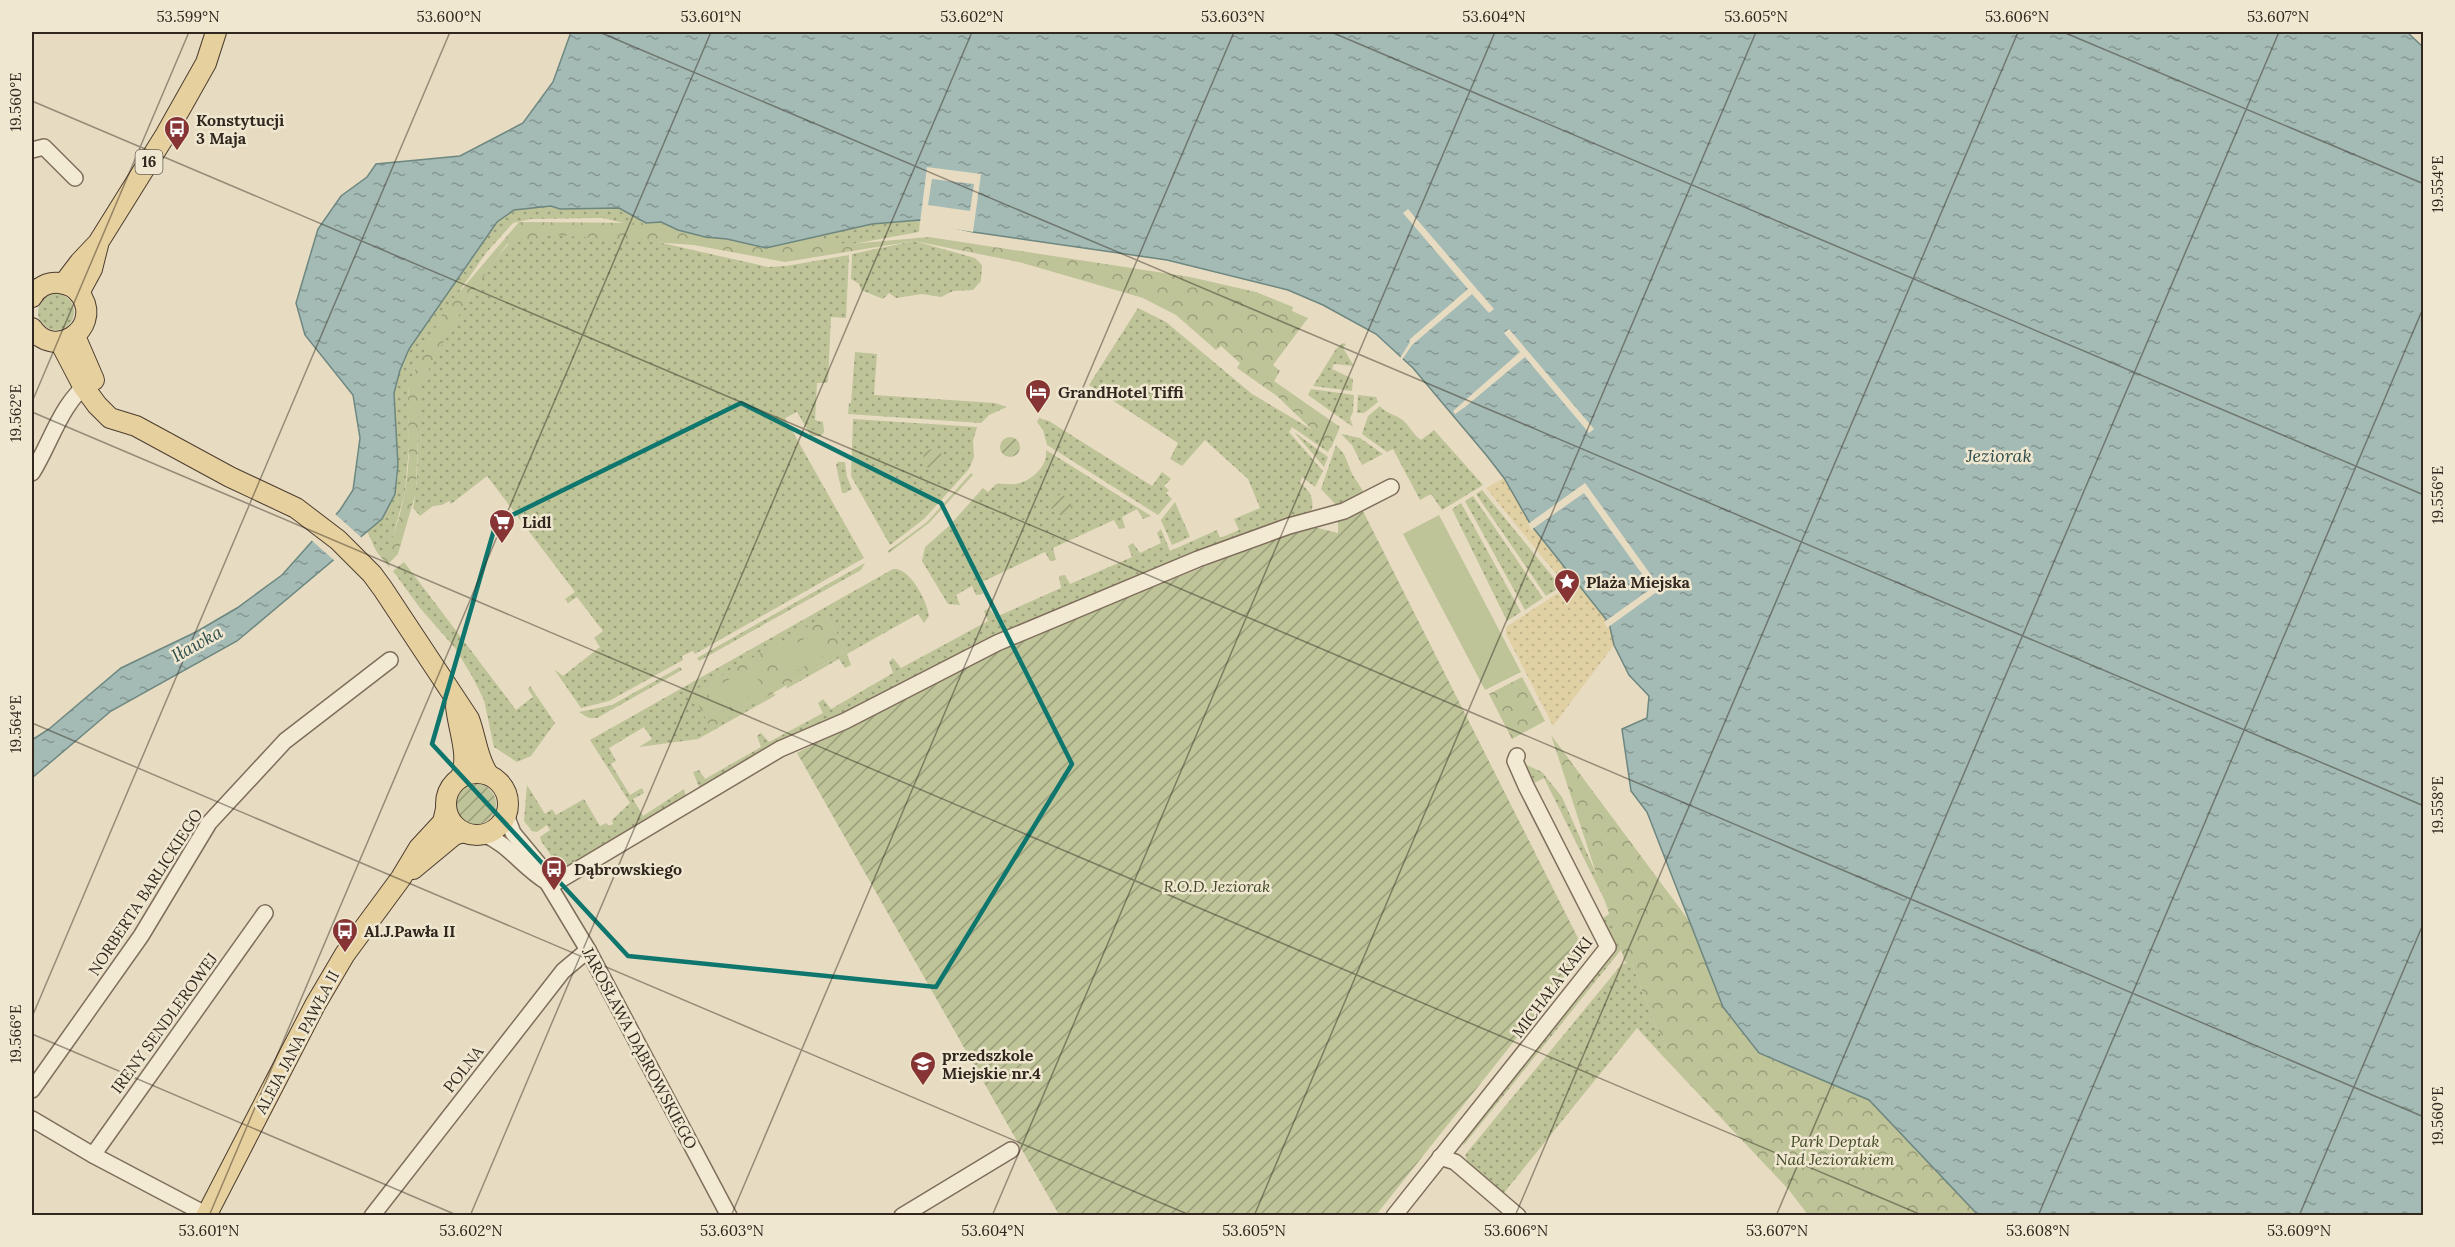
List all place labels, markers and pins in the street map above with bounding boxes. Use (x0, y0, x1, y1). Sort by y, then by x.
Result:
place label: Konstytucji 3 Maja (196, 110, 284, 148)
bus stop icon: Konstytucji 3 Maja (162, 114, 192, 152)
hotel icon: GrandHotel Tiffi (1023, 377, 1053, 415)
place label: GrandHotel Tiffi (1058, 382, 1184, 402)
supermarket icon: Lidl (487, 507, 517, 545)
place label: Lidl (522, 512, 551, 532)
place icon: Plaża Miejska (1552, 567, 1582, 605)
place label: Plaża Miejska (1586, 572, 1691, 592)
bus stop icon: Dąbrowskiego (539, 854, 569, 892)
place label: Dąbrowskiego (574, 859, 682, 879)
bus stop icon: Al.J.Pawła II (330, 916, 360, 954)
place label: Al.J.Pawła II (364, 921, 455, 941)
place label: przedszkole Miejskie nr.4 (942, 1045, 1041, 1083)
school or university icon: przedszkole Miejskie nr.4 (908, 1049, 938, 1087)

